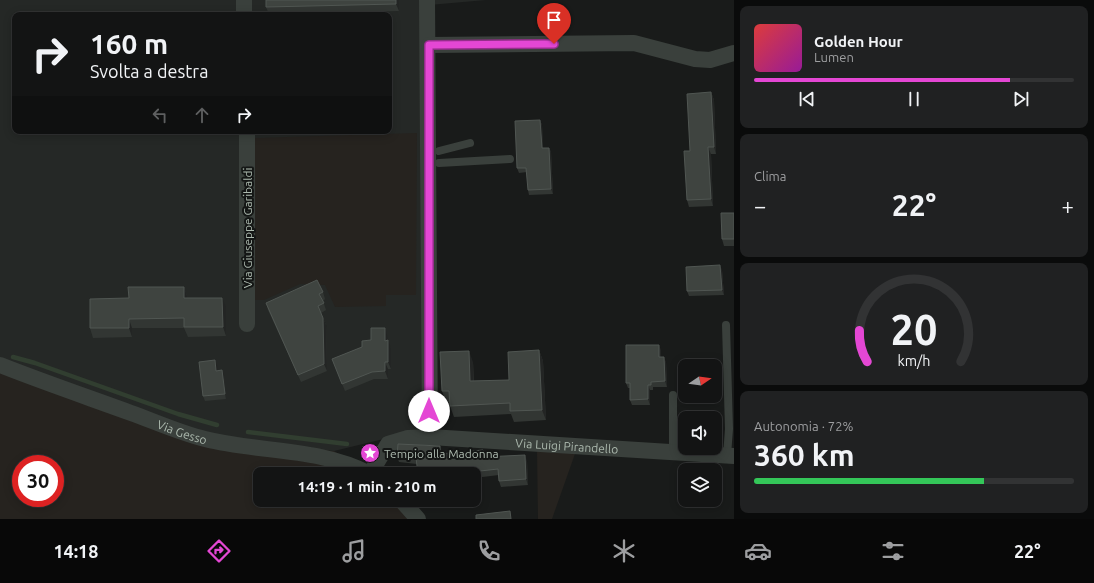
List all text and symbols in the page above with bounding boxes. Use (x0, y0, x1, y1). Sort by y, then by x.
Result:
pin (537, 3, 571, 44)
icon: arrive (543, 9, 565, 31)
icon: right (24, 28, 76, 80)
text: 160 m (90, 28, 168, 59)
text: Golden Hour (814, 33, 903, 50)
text: Lumen (814, 50, 854, 64)
text: Svolta a destra (90, 61, 208, 81)
icon: previous (796, 88, 818, 110)
icon: pause (903, 88, 925, 110)
icon: next (1010, 88, 1032, 110)
icon: left (149, 104, 171, 126)
icon: ahead (191, 104, 213, 126)
icon: right (233, 104, 255, 126)
street label: Via Giuseppe Garibaldi (241, 168, 254, 288)
text: Clima (754, 169, 786, 183)
text: 22° (892, 188, 936, 222)
text: − (754, 193, 766, 218)
text: + (1062, 193, 1074, 218)
text: 20 (891, 305, 937, 352)
text: km/h (898, 352, 930, 368)
north arrow (678, 359, 722, 403)
map controls (678, 359, 722, 507)
position arrow (408, 390, 450, 432)
button: sound (678, 411, 722, 455)
street label: Via Gesso (155, 417, 208, 446)
text: Autonomia · 72% (754, 419, 853, 433)
street label: Via Luigi Pirandello (515, 436, 619, 455)
text: 360 km (754, 438, 855, 472)
place icon: Tempio alla Madonna (359, 442, 381, 464)
place label: Tempio alla Madonna (384, 447, 499, 460)
speed limit sign: 30 (12, 455, 64, 507)
button: layers (678, 463, 722, 507)
text: 14:19 · 1 min · 210 m (298, 478, 436, 495)
icon: directions (205, 537, 233, 565)
icon: music (340, 537, 368, 565)
icon: phone (475, 537, 503, 565)
icon: climate (610, 537, 638, 565)
icon: car (744, 537, 772, 565)
icon: filters (879, 537, 907, 565)
text: 14:18 (53, 541, 98, 561)
text: 22° (1014, 541, 1041, 561)

